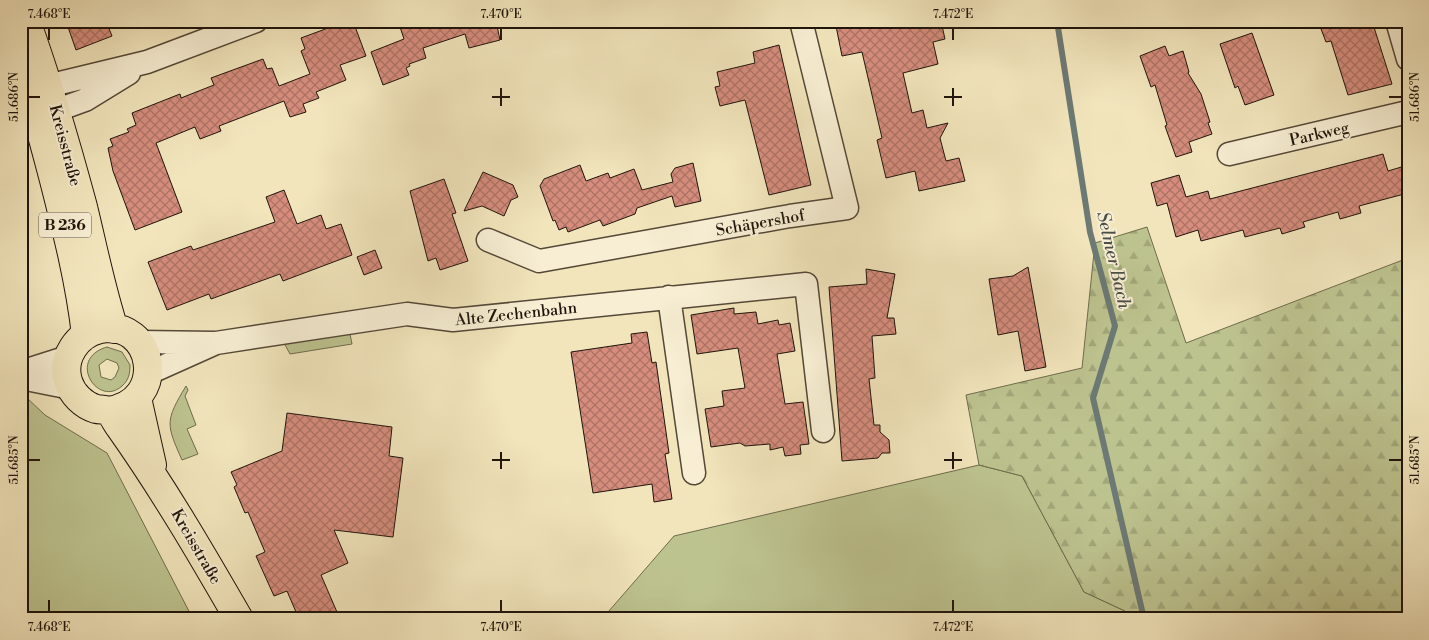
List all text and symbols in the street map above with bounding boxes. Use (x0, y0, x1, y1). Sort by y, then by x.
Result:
text: 7.468°E (28, 7, 70, 22)
text: 7.470°E (480, 7, 522, 22)
text: 7.472°E (933, 7, 973, 22)
text: 51.686°N (7, 72, 22, 122)
text: 51.686°N (1408, 72, 1423, 122)
street label: Kreisstraße (45, 102, 86, 188)
street label: Parkweg (1287, 117, 1352, 151)
street label: Schäpershof (714, 205, 807, 241)
water label: Selmer Bach (1091, 209, 1136, 312)
road number: B 236 (39, 212, 91, 238)
street label: Alte Zechenbahn (453, 298, 579, 330)
text: 51.685°N (7, 435, 22, 485)
text: 51.685°N (1408, 435, 1423, 485)
street label: Kreisstraße (167, 505, 226, 588)
text: 7.468°E (28, 620, 70, 635)
text: 7.470°E (480, 620, 522, 635)
text: 7.472°E (933, 620, 973, 635)

